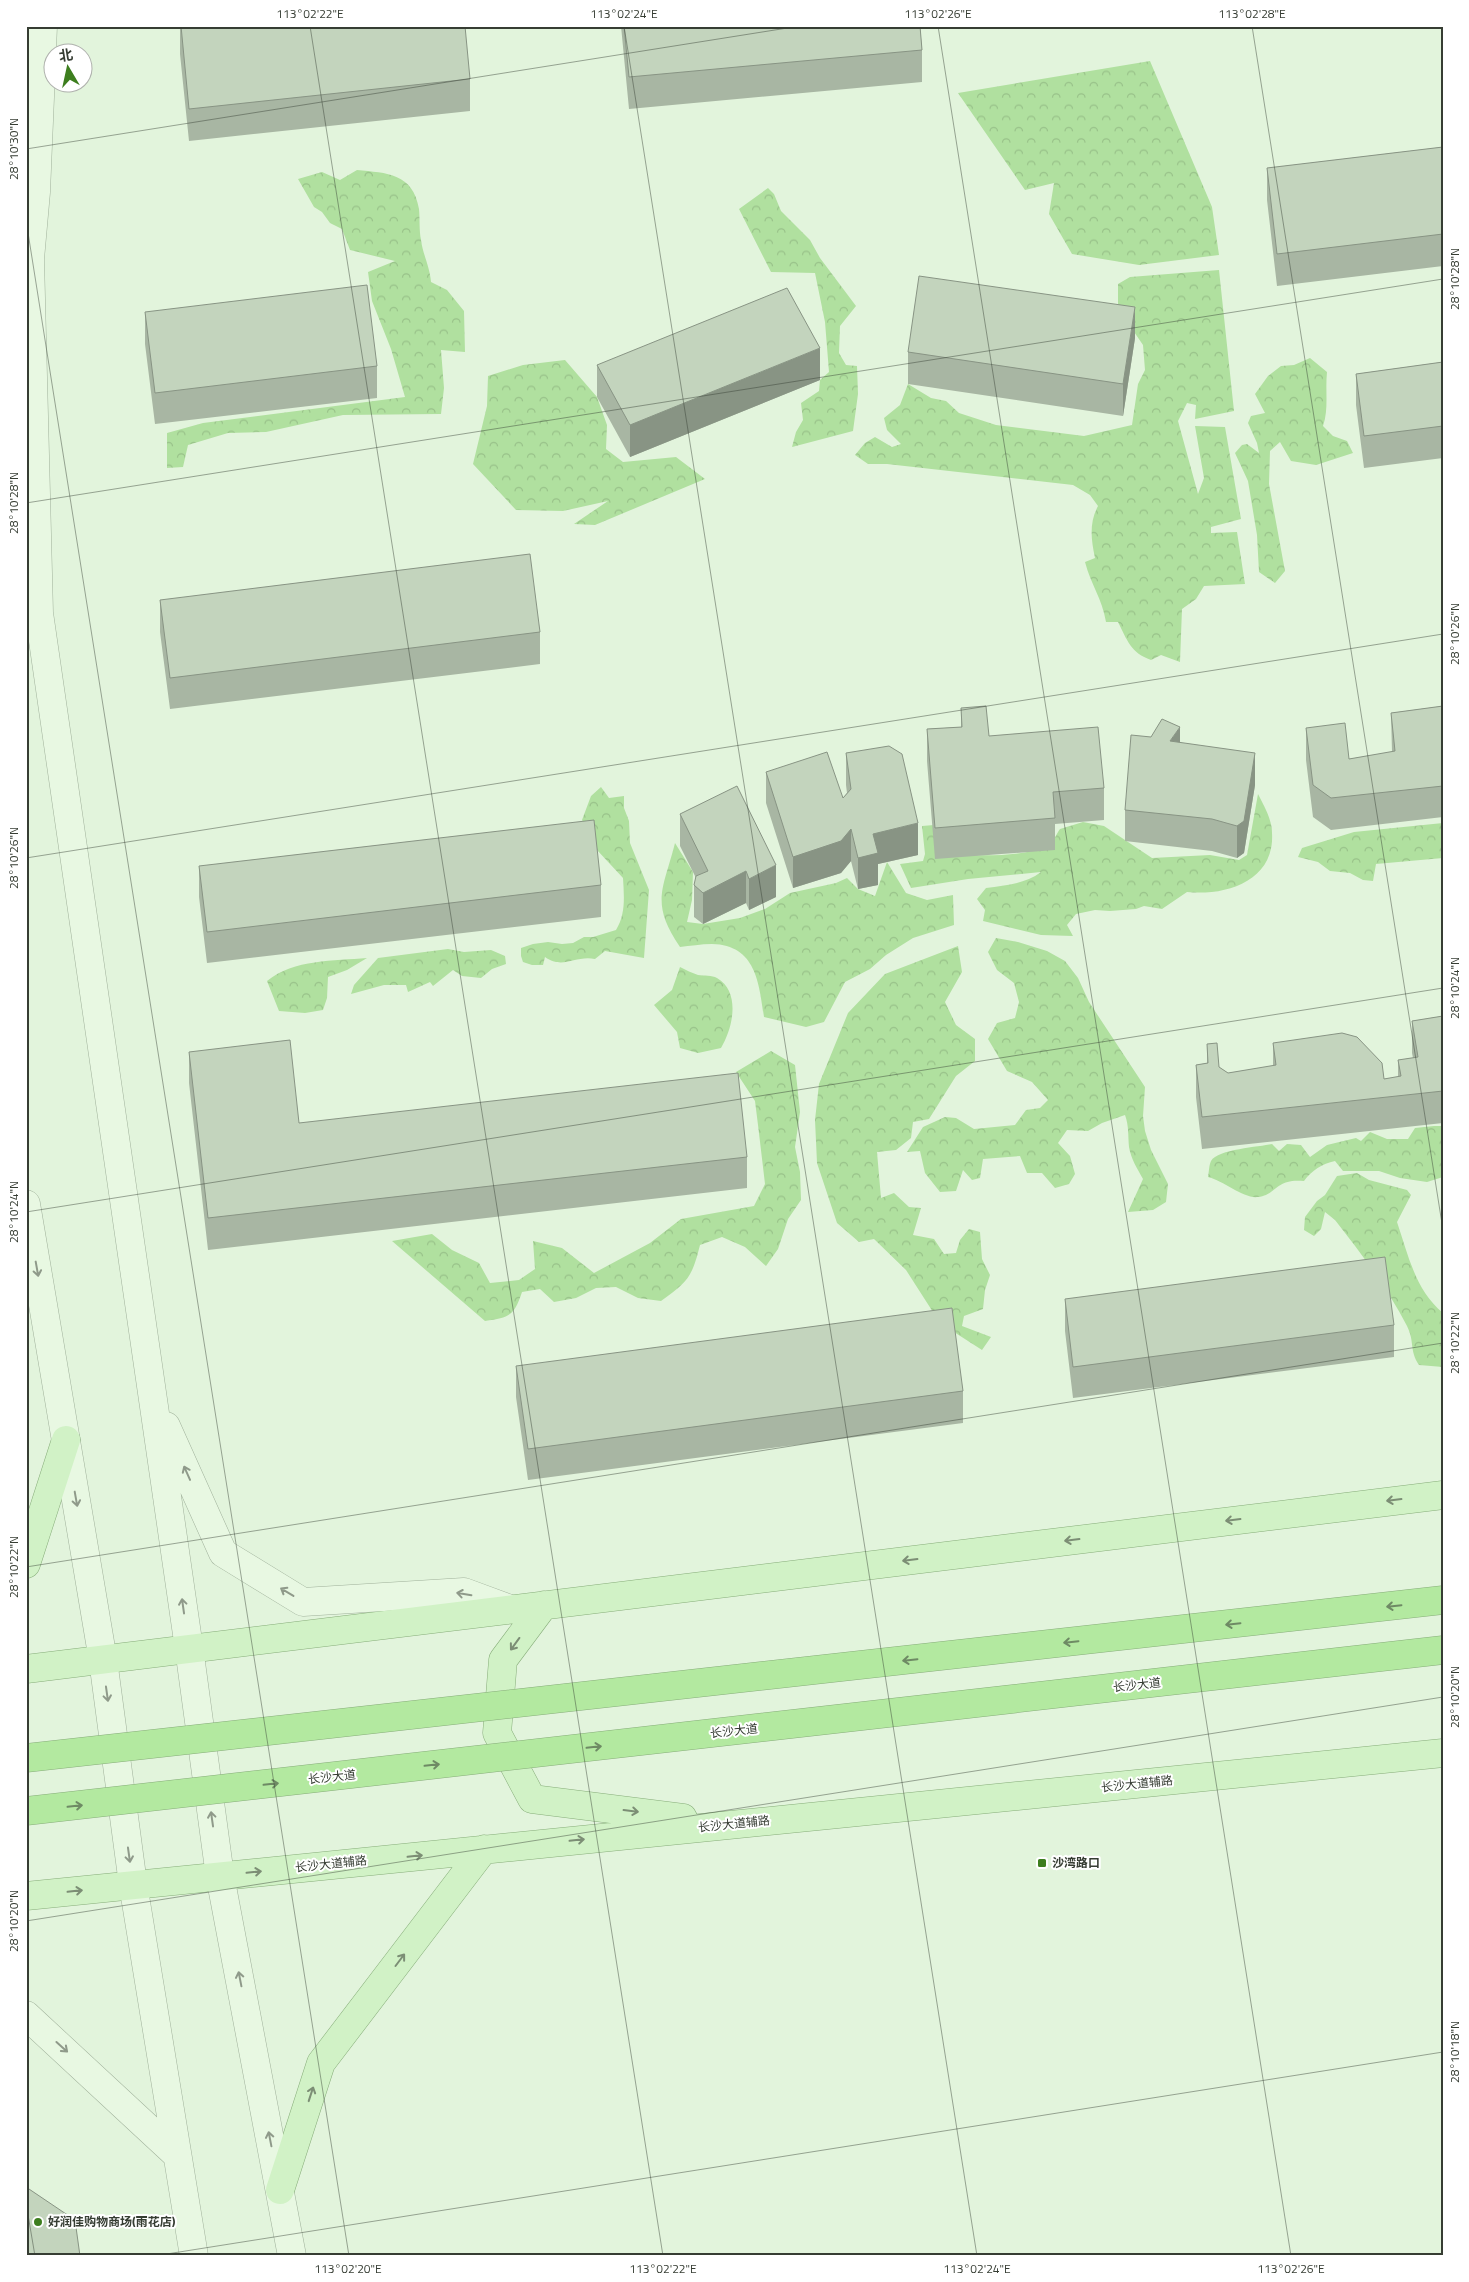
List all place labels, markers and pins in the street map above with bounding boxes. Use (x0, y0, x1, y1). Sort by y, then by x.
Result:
place label: 沙湾路口 (1052, 1853, 1100, 1872)
marker: 沙湾路口 (1036, 1857, 1048, 1869)
place label: 好润佳购物商场(雨花店) (48, 2212, 176, 2231)
marker: 好润佳购物商场(雨花店) (32, 2216, 44, 2228)

